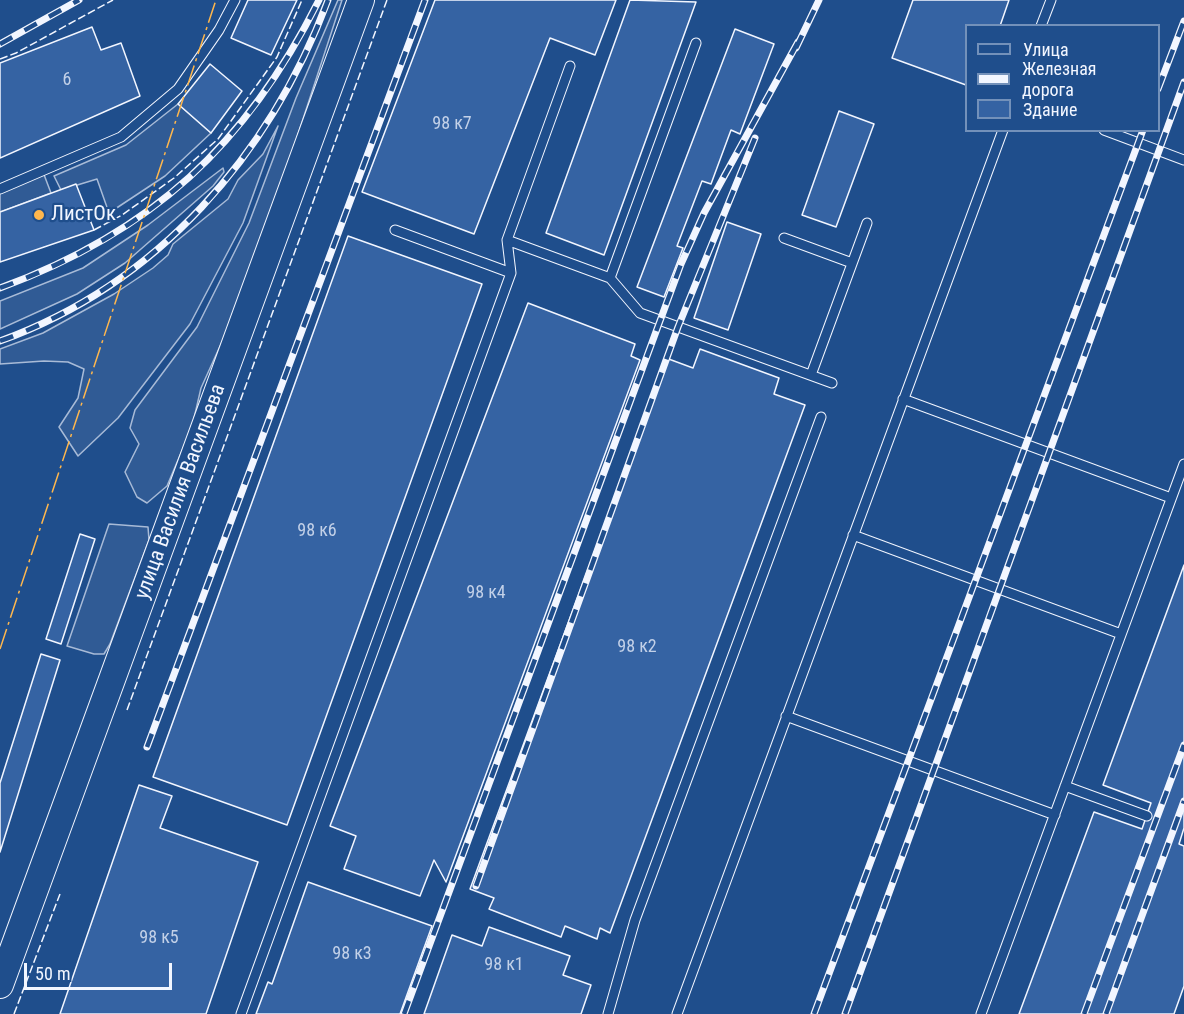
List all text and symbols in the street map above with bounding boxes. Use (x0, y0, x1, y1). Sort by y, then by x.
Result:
legend (965, 24, 1160, 132)
text: Улица (1023, 39, 1069, 60)
text: Железная дорога (1022, 58, 1097, 100)
house number: 6 (63, 69, 71, 91)
text: Здание (1023, 99, 1077, 120)
house number: 98 к7 (432, 113, 472, 135)
place label: ЛистОк (51, 202, 116, 228)
marker: ЛистОк (32, 208, 46, 222)
street label: улица Василия Васильева (130, 381, 232, 603)
house number: 98 к6 (297, 520, 337, 542)
house number: 98 к4 (466, 582, 506, 604)
house number: 98 к2 (617, 636, 657, 658)
house number: 98 к5 (139, 927, 179, 949)
house number: 98 к3 (332, 943, 372, 965)
scale bar (27, 951, 176, 989)
house number: 98 к1 (484, 954, 524, 976)
text: 50 m (35, 963, 70, 984)

